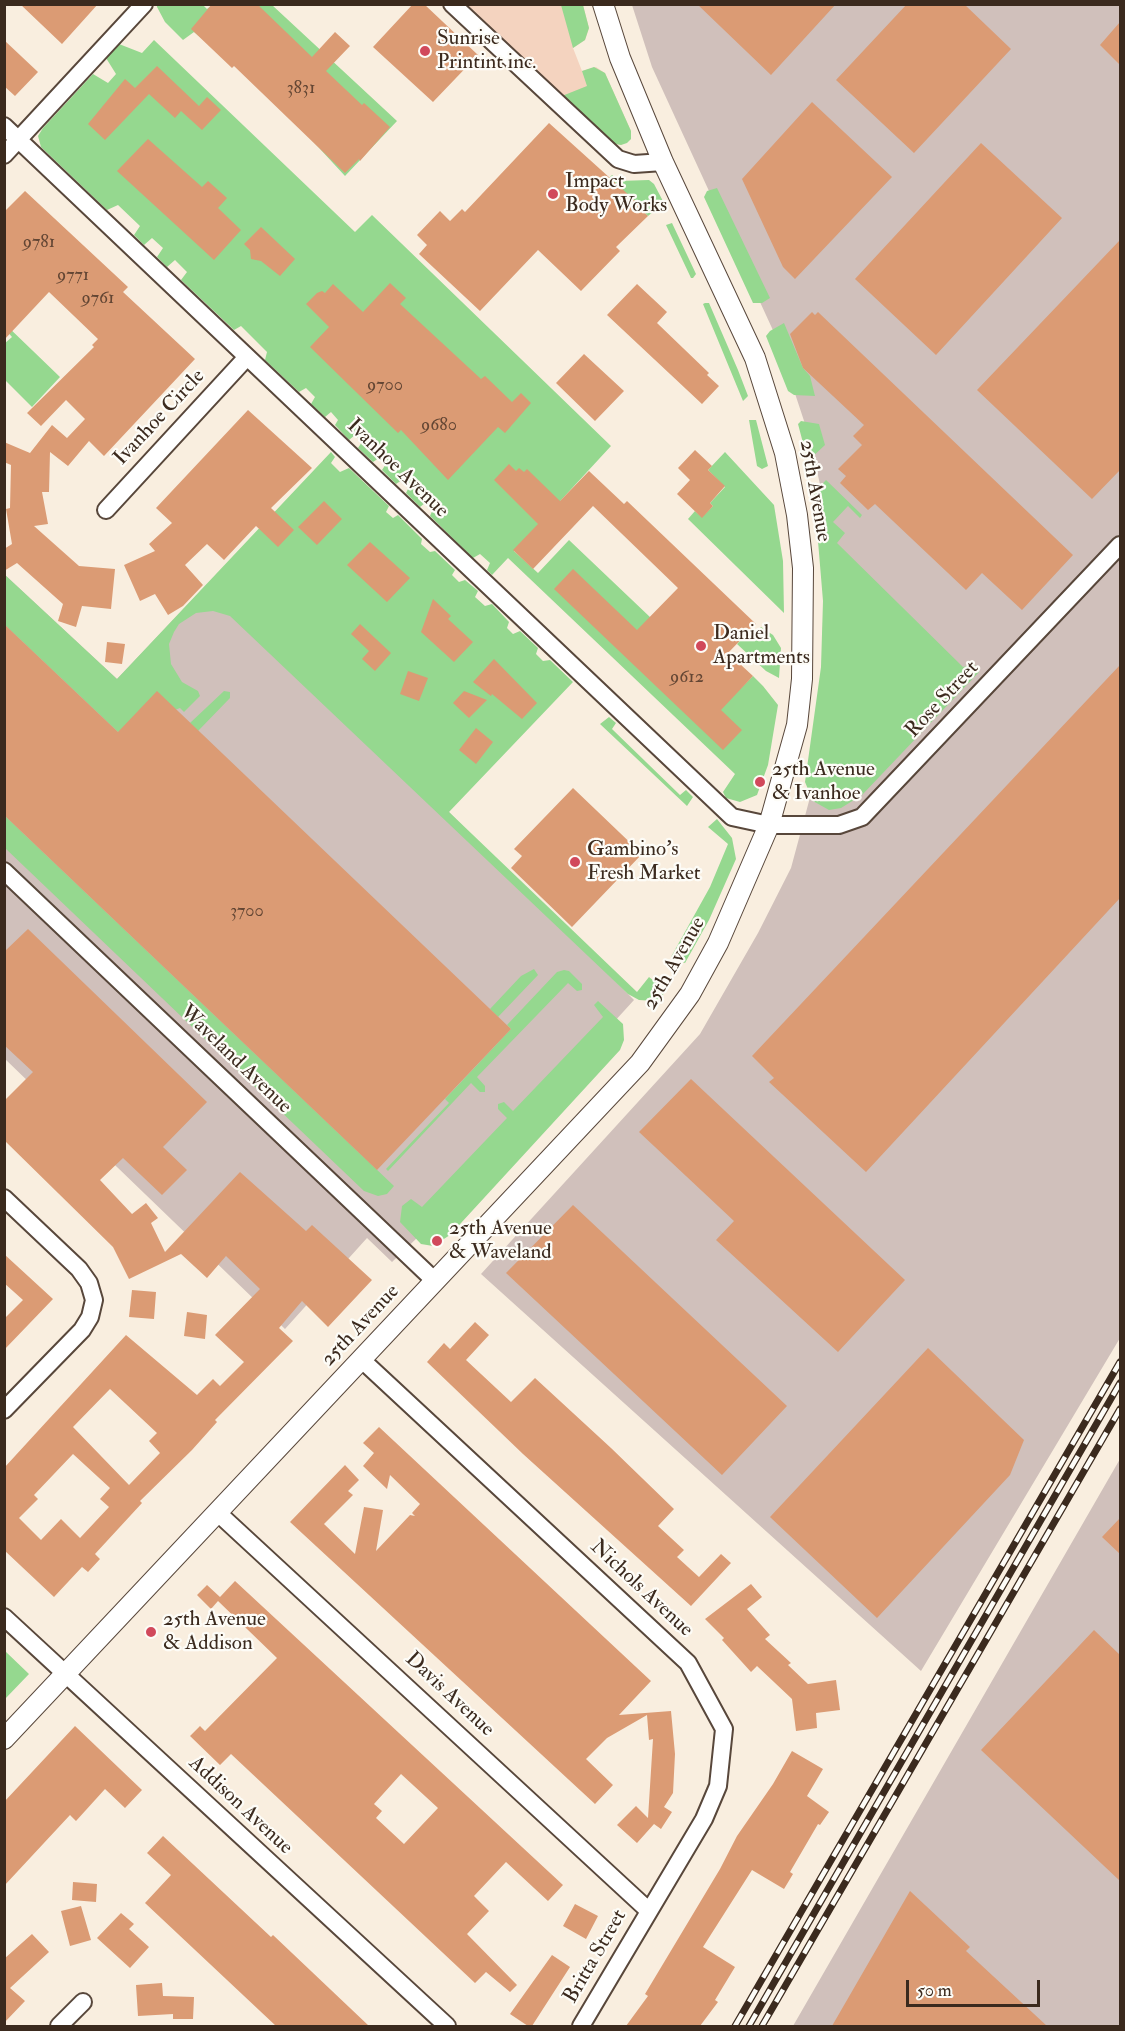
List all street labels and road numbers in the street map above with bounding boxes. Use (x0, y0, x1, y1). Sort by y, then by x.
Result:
street label: Ivanhoe Circle (109, 365, 211, 471)
street label: Ivanhoe Avenue (341, 414, 453, 524)
street label: 25th Avenue (793, 438, 835, 544)
street label: Rose Street (901, 656, 985, 744)
street label: 25th Avenue (638, 913, 712, 1015)
street label: Waveland Avenue (174, 1000, 296, 1120)
street label: 25th Avenue (317, 1280, 405, 1372)
street label: Nichols Avenue (584, 1535, 698, 1643)
street label: Davis Avenue (399, 1647, 499, 1743)
street label: Addison Avenue (183, 1751, 297, 1861)
street label: Britta Street (559, 1906, 633, 2008)

